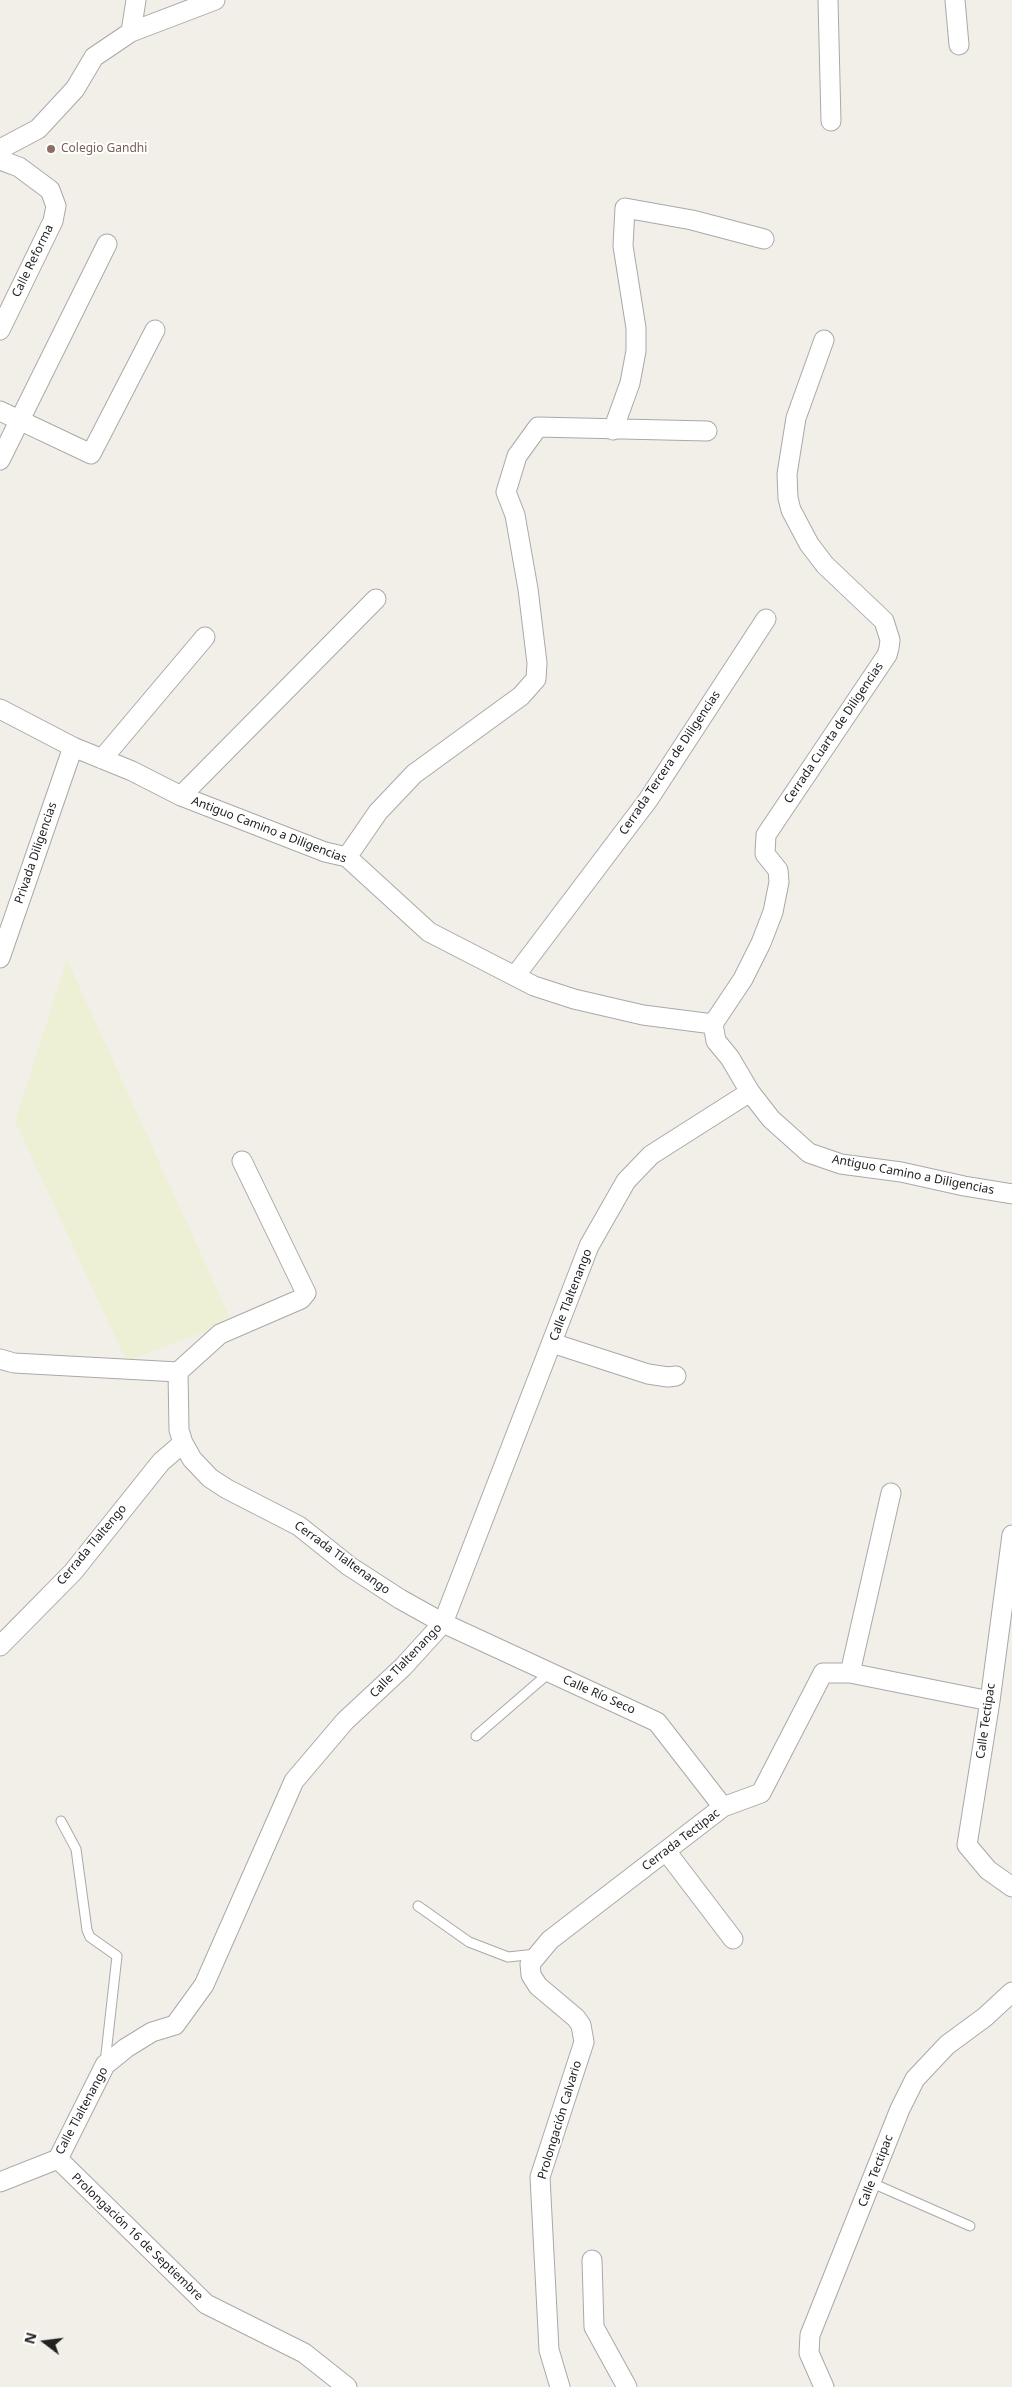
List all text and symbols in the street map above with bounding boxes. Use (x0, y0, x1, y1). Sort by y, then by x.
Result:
place label: Colegio Gandhi (61, 142, 147, 156)
marker: Colegio Gandhi (45, 143, 57, 155)
street label: Calle Reforma (9, 222, 57, 300)
street label: Cerrada Cuarta de Diligencias (781, 660, 887, 806)
street label: Cerrada Tercera de Diligencias (616, 688, 724, 838)
street label: Antiguo Camino a Diligencias (189, 794, 349, 866)
street label: Privada Diligencias (12, 800, 60, 906)
street label: Antiguo Camino a Diligencias (831, 1152, 995, 1198)
street label: Calle Tlaltenango (547, 1247, 595, 1343)
street label: Cerrada Tlaltengo (54, 1502, 130, 1588)
street label: Cerrada Tlaltenango (291, 1518, 393, 1598)
street label: Calle Tlaltenango (367, 1621, 445, 1701)
street label: Calle Río Seco (561, 1673, 637, 1717)
street label: Calle Tectipac (974, 1682, 998, 1760)
street label: Cerrada Tectipac (639, 1806, 723, 1874)
street label: Prolongación Calvario (535, 2059, 585, 2181)
street label: Calle Tlaltenango (53, 2065, 111, 2157)
street label: Calle Tectipac (856, 2133, 896, 2209)
street label: Prolongación 16 de Septiembre (68, 2170, 206, 2304)
north arrow (20, 2317, 70, 2367)
text: N (19, 2330, 41, 2346)

